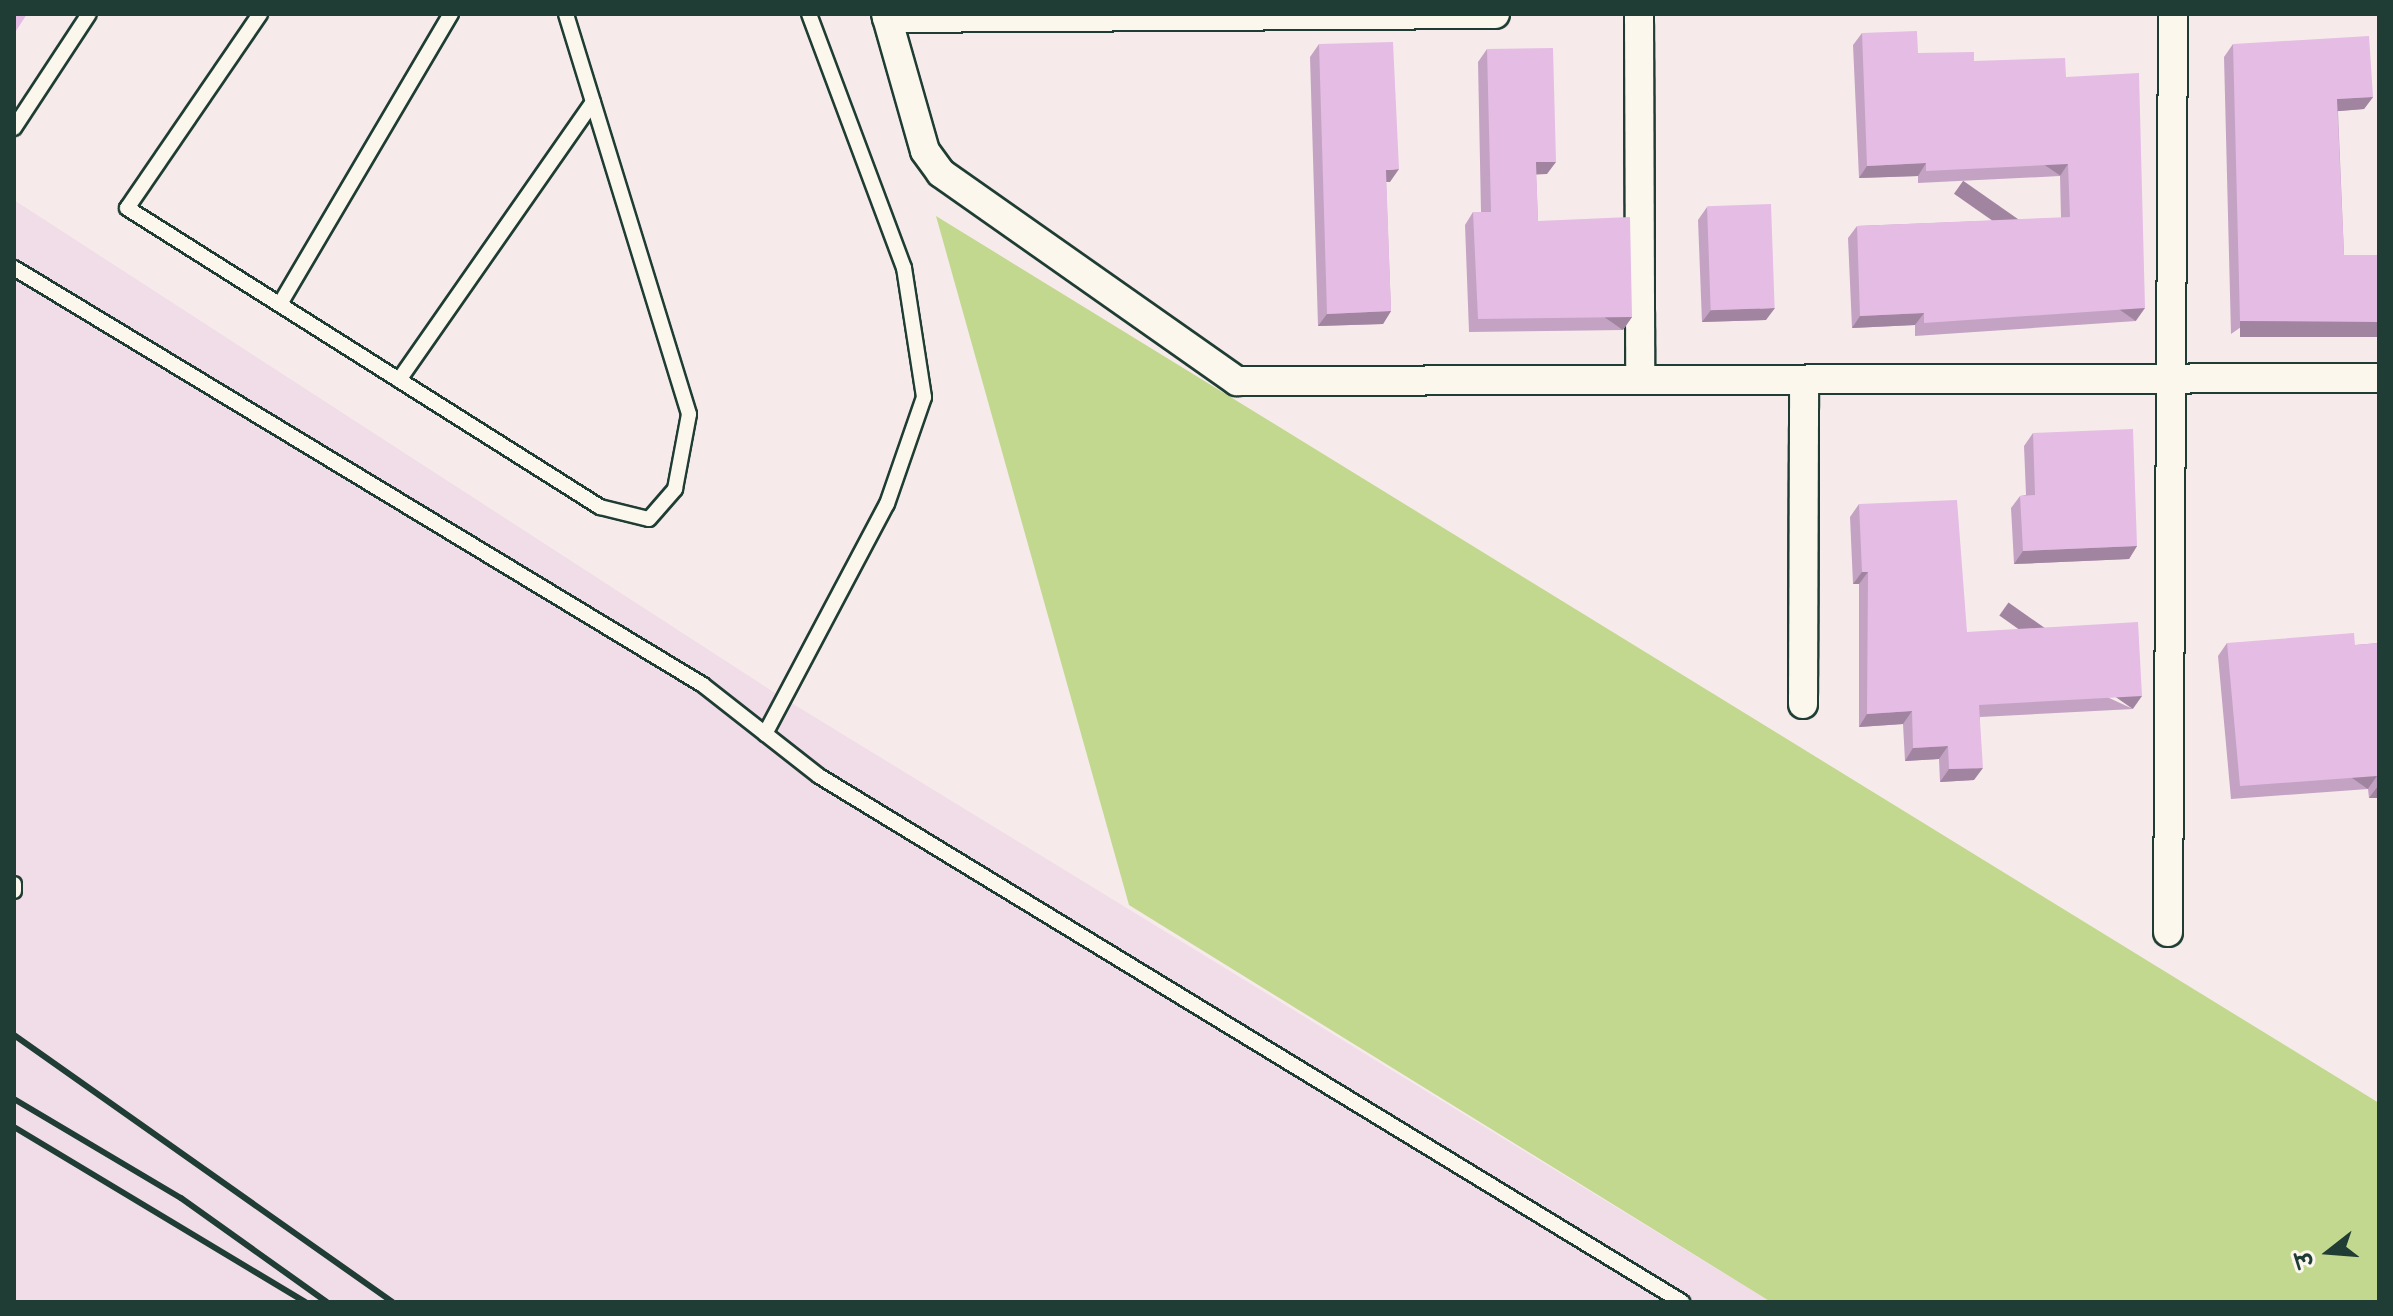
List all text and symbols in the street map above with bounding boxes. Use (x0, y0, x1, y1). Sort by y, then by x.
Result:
north arrow (2289, 1212, 2369, 1292)
text: उ (2289, 1248, 2323, 1271)

